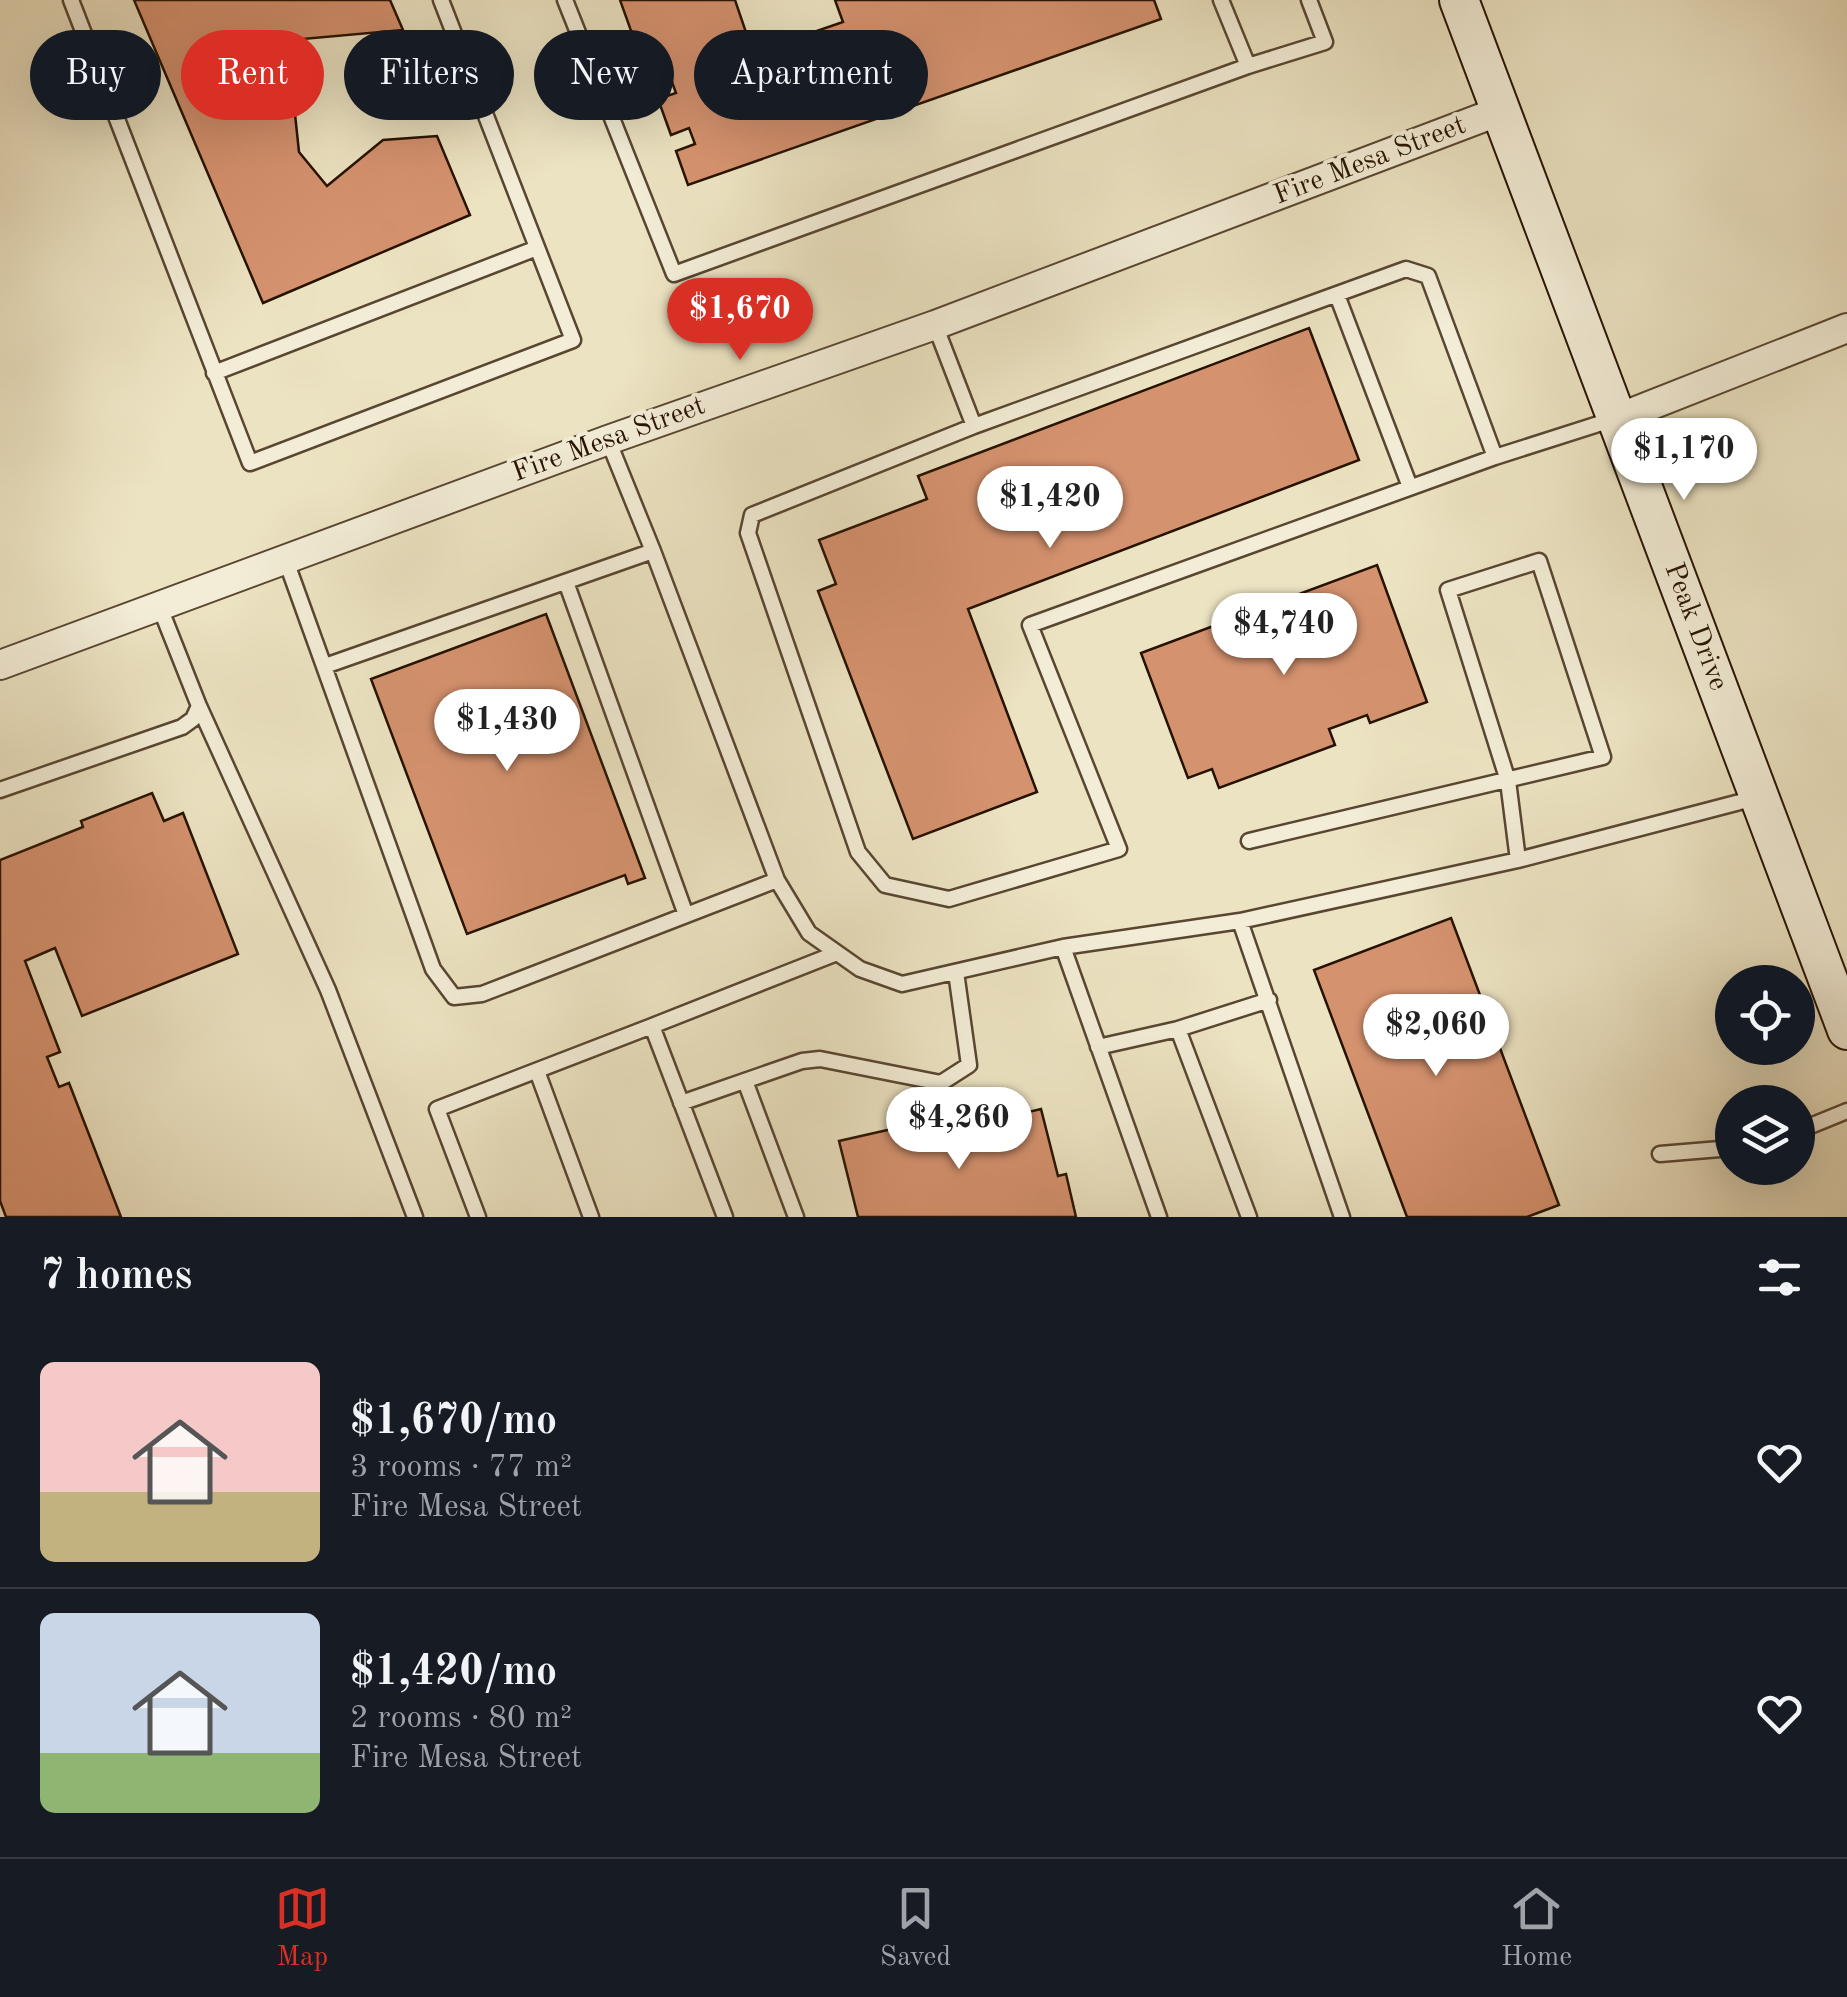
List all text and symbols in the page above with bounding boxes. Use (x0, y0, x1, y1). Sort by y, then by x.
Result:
chip: Buy (30, 30, 161, 120)
chip: Rent (181, 30, 324, 120)
chip: Filters (344, 30, 514, 120)
chip: New (534, 30, 674, 120)
chip: Apartment (694, 30, 928, 120)
street label: Fire Mesa Street (1270, 112, 1470, 210)
pin: $1,670 (659, 278, 821, 363)
text: $1,670 (689, 294, 791, 326)
street label: Fire Mesa Street (509, 392, 709, 488)
pin: $1,170 (1603, 418, 1765, 503)
text: $1,170 (1633, 434, 1735, 466)
pin: $1,420 (969, 466, 1131, 551)
text: $1,420 (999, 482, 1101, 514)
street label: Peak Drive (1658, 559, 1732, 695)
pin: $4,740 (1203, 593, 1365, 678)
text: $4,740 (1233, 609, 1335, 641)
pin: $1,430 (426, 689, 588, 774)
text: $1,430 (456, 705, 558, 737)
map controls (1715, 965, 1815, 1185)
button: locate (1715, 965, 1815, 1065)
pin: $2,060 (1355, 994, 1517, 1079)
text: $2,060 (1385, 1010, 1487, 1042)
button: layers (1715, 1085, 1815, 1185)
pin: $4,260 (878, 1087, 1040, 1172)
text: $4,260 (908, 1103, 1010, 1135)
icon: filters (1752, 1250, 1807, 1305)
text: 7 homes (40, 1256, 192, 1298)
text: $1,670/mo (350, 1401, 557, 1443)
icon: home (120, 1402, 240, 1522)
icon: heart (1752, 1435, 1807, 1490)
text: 3 rooms · 77 m² (350, 1452, 572, 1484)
text: Fire Mesa Street (350, 1492, 582, 1524)
text: $1,420/mo (350, 1652, 557, 1694)
icon: home (120, 1653, 240, 1773)
icon: heart (1752, 1686, 1807, 1741)
text: 2 rooms · 80 m² (350, 1703, 572, 1735)
text: Fire Mesa Street (350, 1743, 582, 1775)
tab: Map (275, 1881, 330, 1976)
tab: Saved (880, 1881, 951, 1976)
tab: Home (1501, 1881, 1572, 1976)

